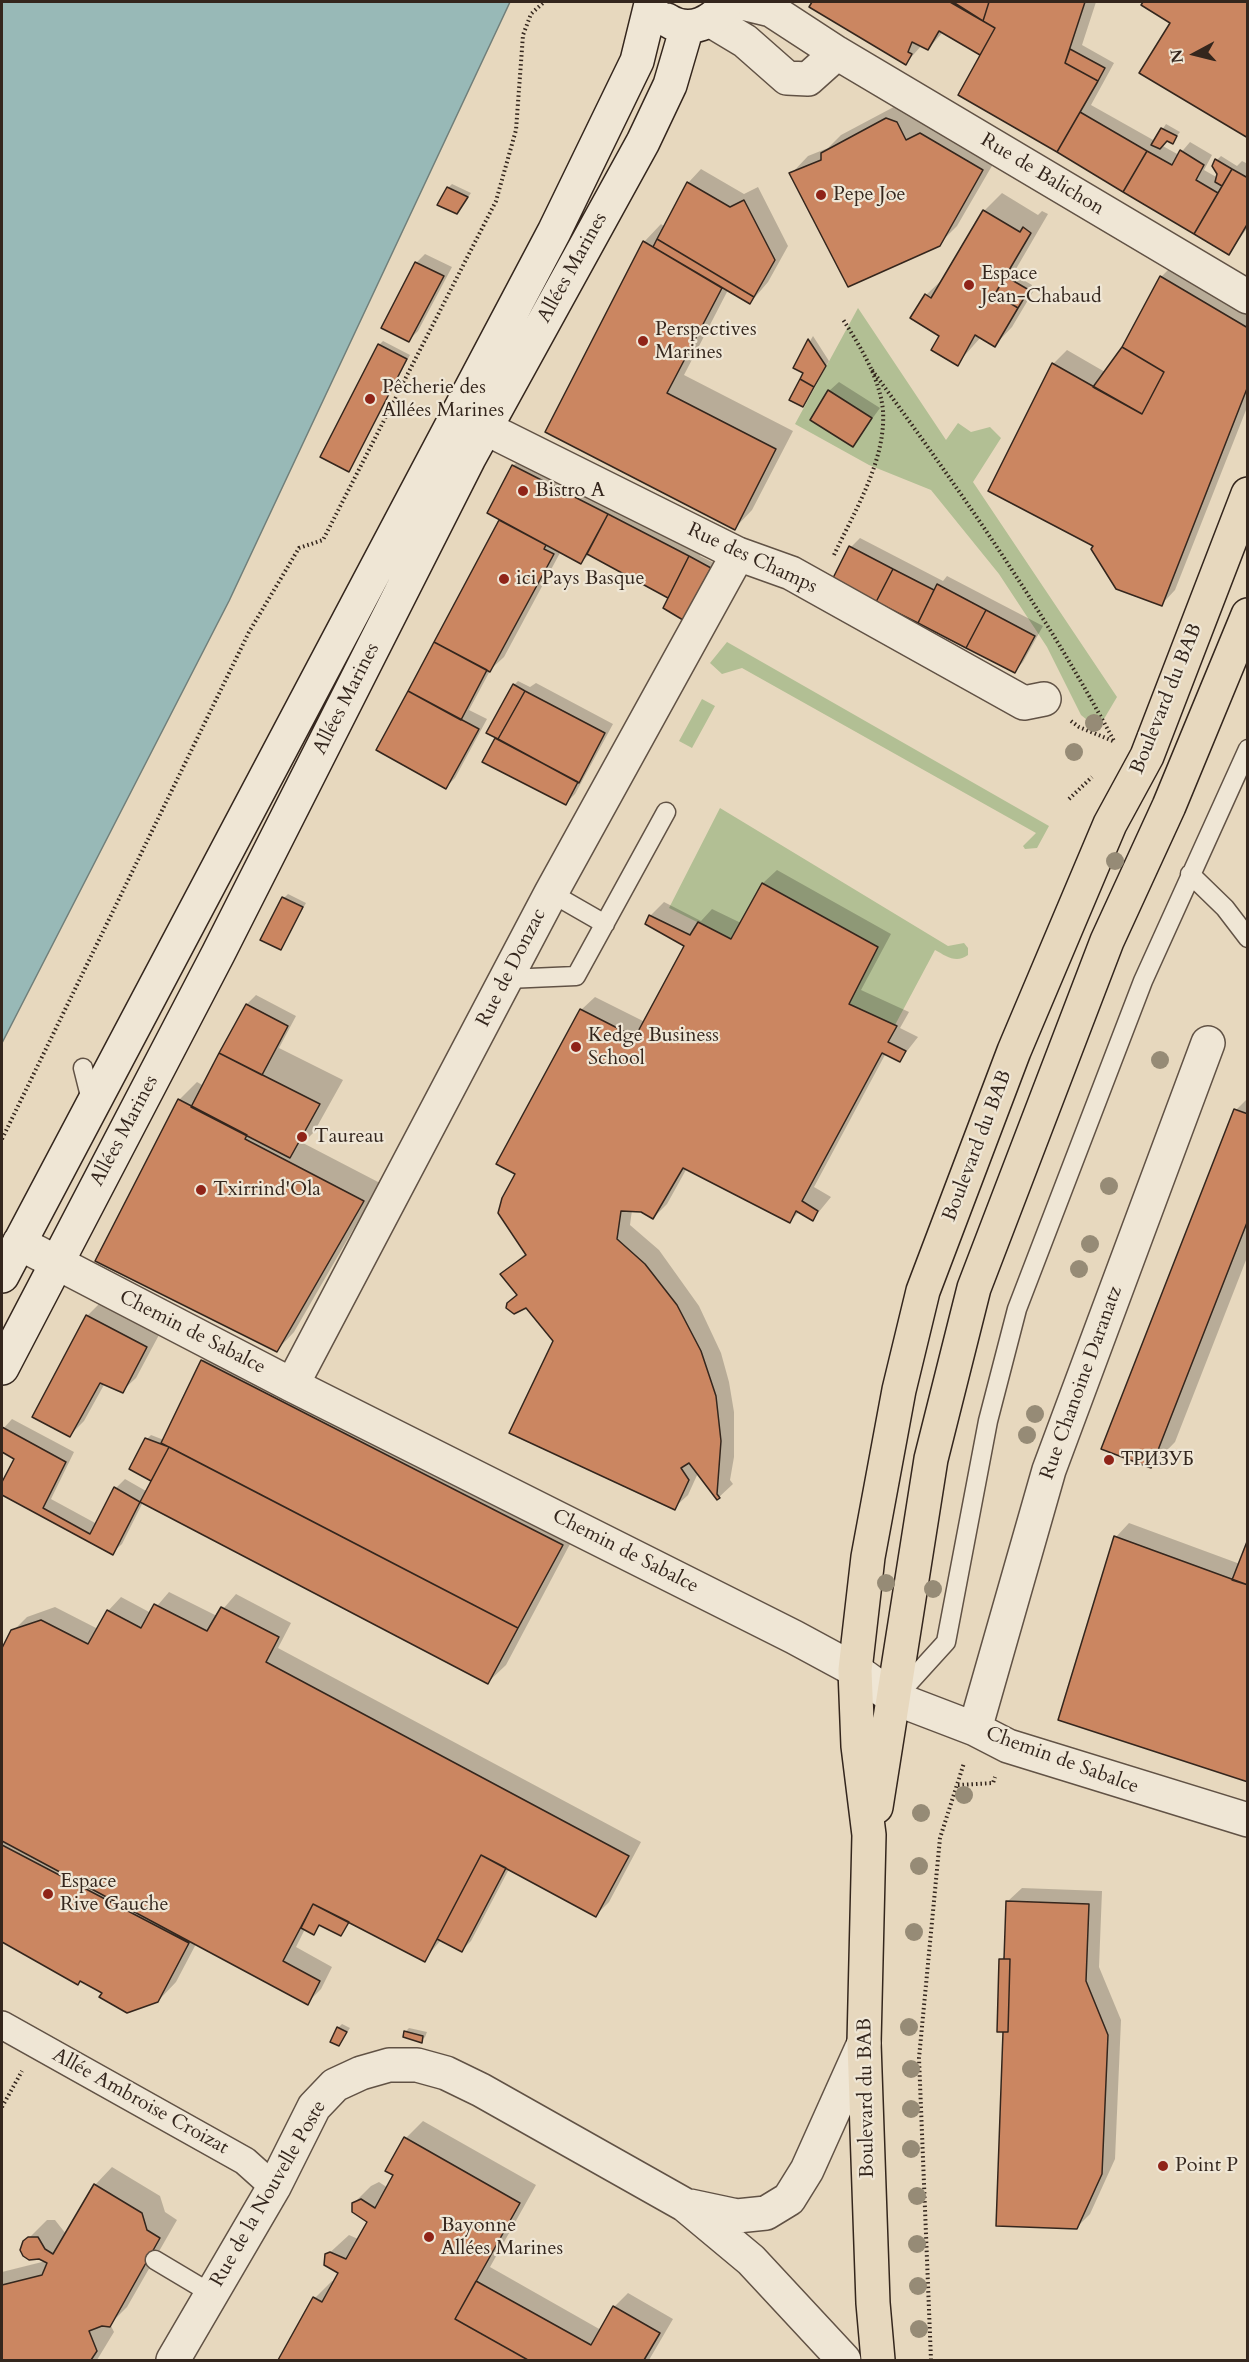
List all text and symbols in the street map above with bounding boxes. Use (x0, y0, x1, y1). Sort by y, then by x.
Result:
north arrow (1165, 24, 1225, 84)
text: N (1165, 48, 1189, 64)
street label: Rue de Balichon (976, 129, 1108, 221)
place label: Pepe Joe (833, 183, 906, 207)
marker: Pepe Joe (814, 188, 828, 202)
street label: Allées Marines (533, 209, 613, 327)
place label: Espace Jean-Chabaud (981, 262, 1102, 309)
marker: Espace Jean-Chabaud (962, 278, 976, 292)
place label: Perspectives Marines (655, 318, 757, 365)
marker: Perspectives Marines (636, 334, 650, 348)
place label: Pêcherie des Allées Marines (382, 376, 504, 423)
marker: Pêcherie des Allées Marines (363, 392, 377, 406)
place label: Bistro A (535, 479, 605, 503)
marker: Bistro A (516, 484, 530, 498)
street label: Rue des Champs (683, 518, 821, 600)
place label: ici Pays Basque (516, 567, 645, 591)
marker: ici Pays Basque (497, 572, 511, 586)
street label: Boulevard du BAB (1126, 620, 1208, 778)
street label: Allées Marines (309, 639, 385, 759)
street label: Rue de Donzac (472, 905, 552, 1031)
place label: Kedge Business School (588, 1024, 719, 1071)
marker: Kedge Business School (569, 1040, 583, 1054)
street label: Boulevard du BAB (938, 1067, 1018, 1225)
street label: Allées Marines (86, 1071, 164, 1191)
place label: Taureau (314, 1125, 384, 1149)
marker: Taureau (295, 1130, 309, 1144)
place label: Txirrind'Ola (213, 1178, 321, 1202)
marker: Txirrind'Ola (194, 1183, 208, 1197)
street label: Rue Chanoine Daranatz (1036, 1283, 1128, 1483)
street label: Chemin de Sabalce (115, 1286, 269, 1380)
place label: ТРИЗУБ (1121, 1448, 1194, 1472)
marker: ТРИЗУБ (1102, 1453, 1116, 1467)
street label: Chemin de Sabalce (548, 1505, 702, 1599)
street label: Chemin de Sabalce (982, 1722, 1142, 1800)
place label: Espace Rive Gauche (60, 1870, 169, 1917)
marker: Espace Rive Gauche (41, 1887, 55, 1901)
street label: Boulevard du BAB (854, 2018, 880, 2178)
street label: Allée Ambroise Croizat (48, 2044, 232, 2160)
street label: Rue de la Nouvelle Poste (206, 2097, 332, 2291)
place label: Point P (1175, 2154, 1238, 2178)
marker: Point P (1156, 2159, 1170, 2173)
place label: Bayonne Allées Marines (441, 2214, 563, 2261)
marker: Bayonne Allées Marines (422, 2230, 436, 2244)

